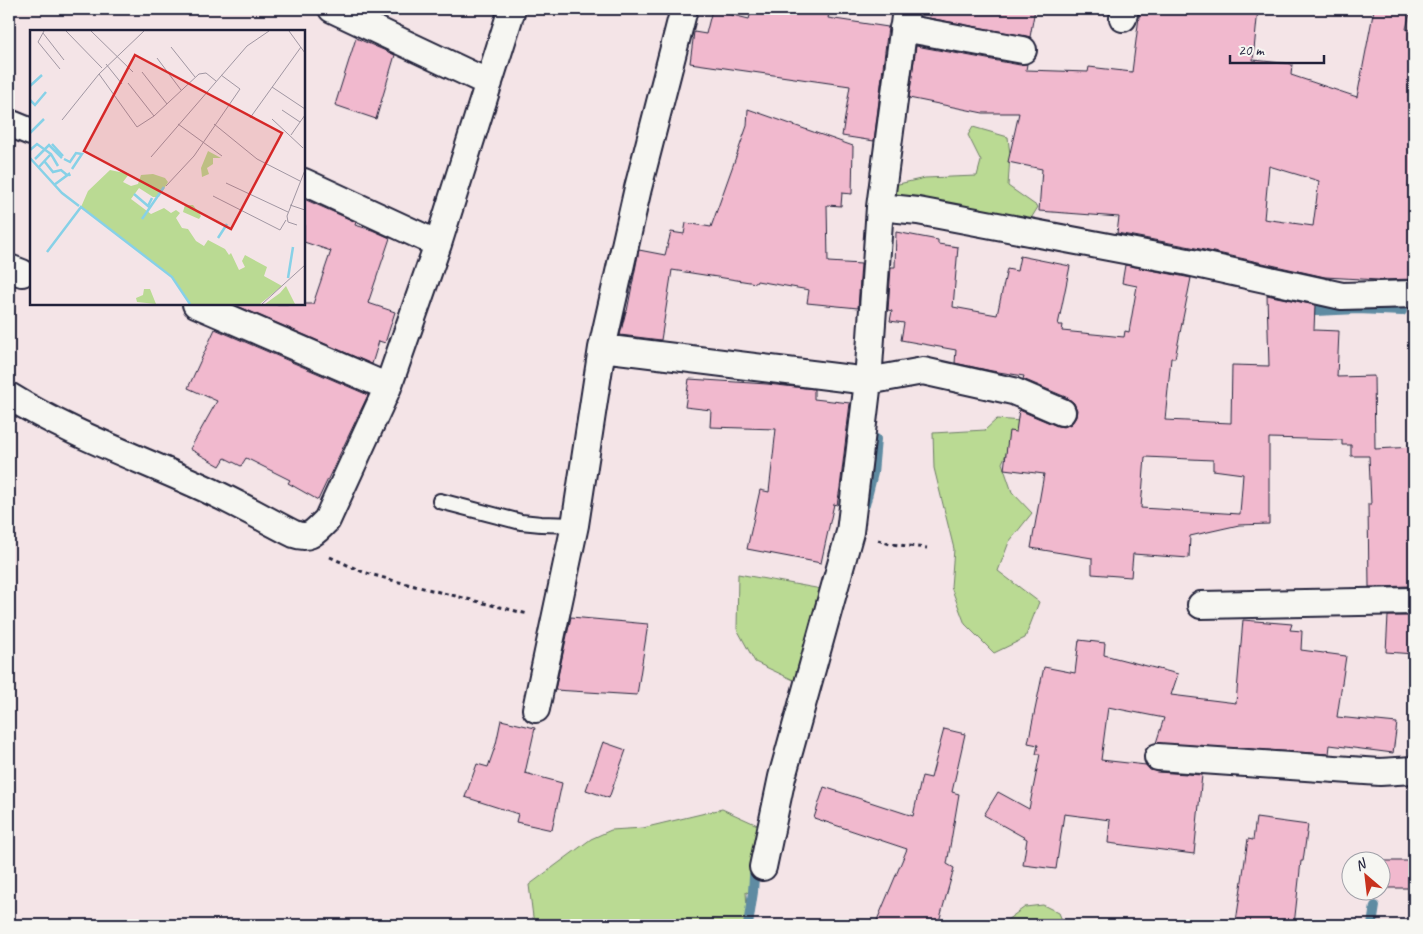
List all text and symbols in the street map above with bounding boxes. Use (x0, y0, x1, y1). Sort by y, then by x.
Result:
inset map (30, 30, 305, 305)
scale bar (1230, 32, 1324, 64)
text: 20 m (1238, 41, 1265, 60)
north arrow (1340, 852, 1390, 902)
text: N (1352, 854, 1370, 875)

